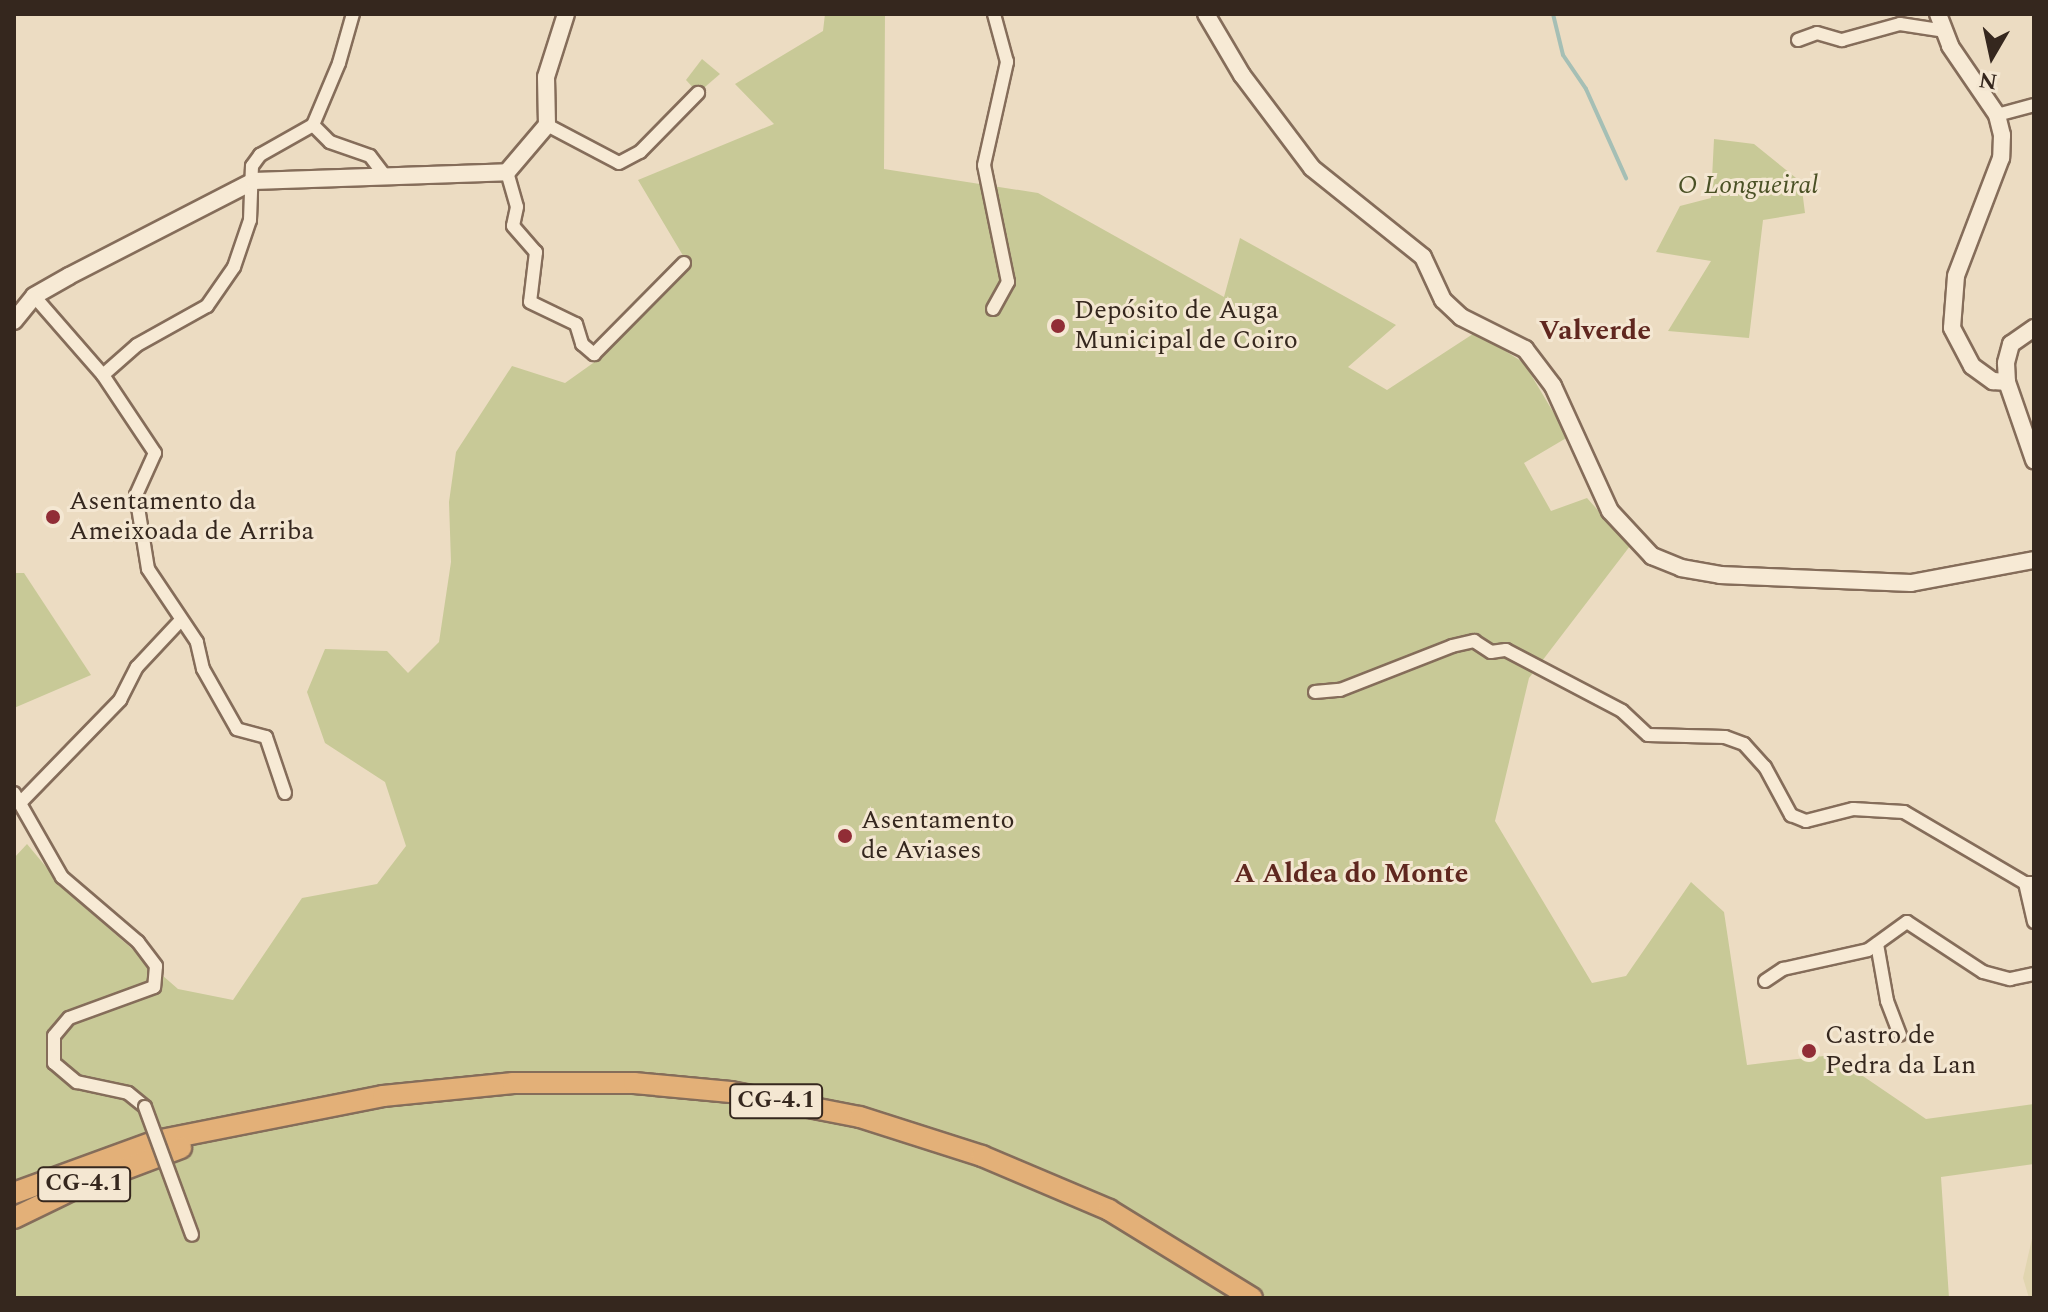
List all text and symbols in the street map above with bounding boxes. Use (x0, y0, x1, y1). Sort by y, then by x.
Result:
north arrow (1952, 16, 2032, 96)
text: N (1977, 62, 2000, 98)
park label: O Longueiral (1678, 170, 1818, 202)
place label: Depósito de Auga Municipal de Coiro (1074, 295, 1298, 356)
district label: Valverde (1539, 314, 1651, 348)
marker: Depósito de Auga Municipal de Coiro (1049, 317, 1067, 335)
place label: Asentamento da Ameixoada de Arriba (69, 486, 314, 548)
marker: Asentamento da Ameixoada de Arriba (44, 508, 62, 526)
place label: Asentamento de Aviases (861, 805, 1014, 866)
marker: Asentamento de Aviases (836, 827, 854, 845)
district label: A Aldea do Monte (1234, 857, 1468, 891)
place label: Castro de Pedra da Lan (1825, 1020, 1976, 1082)
marker: Castro de Pedra da Lan (1800, 1042, 1818, 1060)
road number: CG-4.1 (728, 1081, 824, 1121)
road number: CG-4.1 (36, 1164, 132, 1204)

